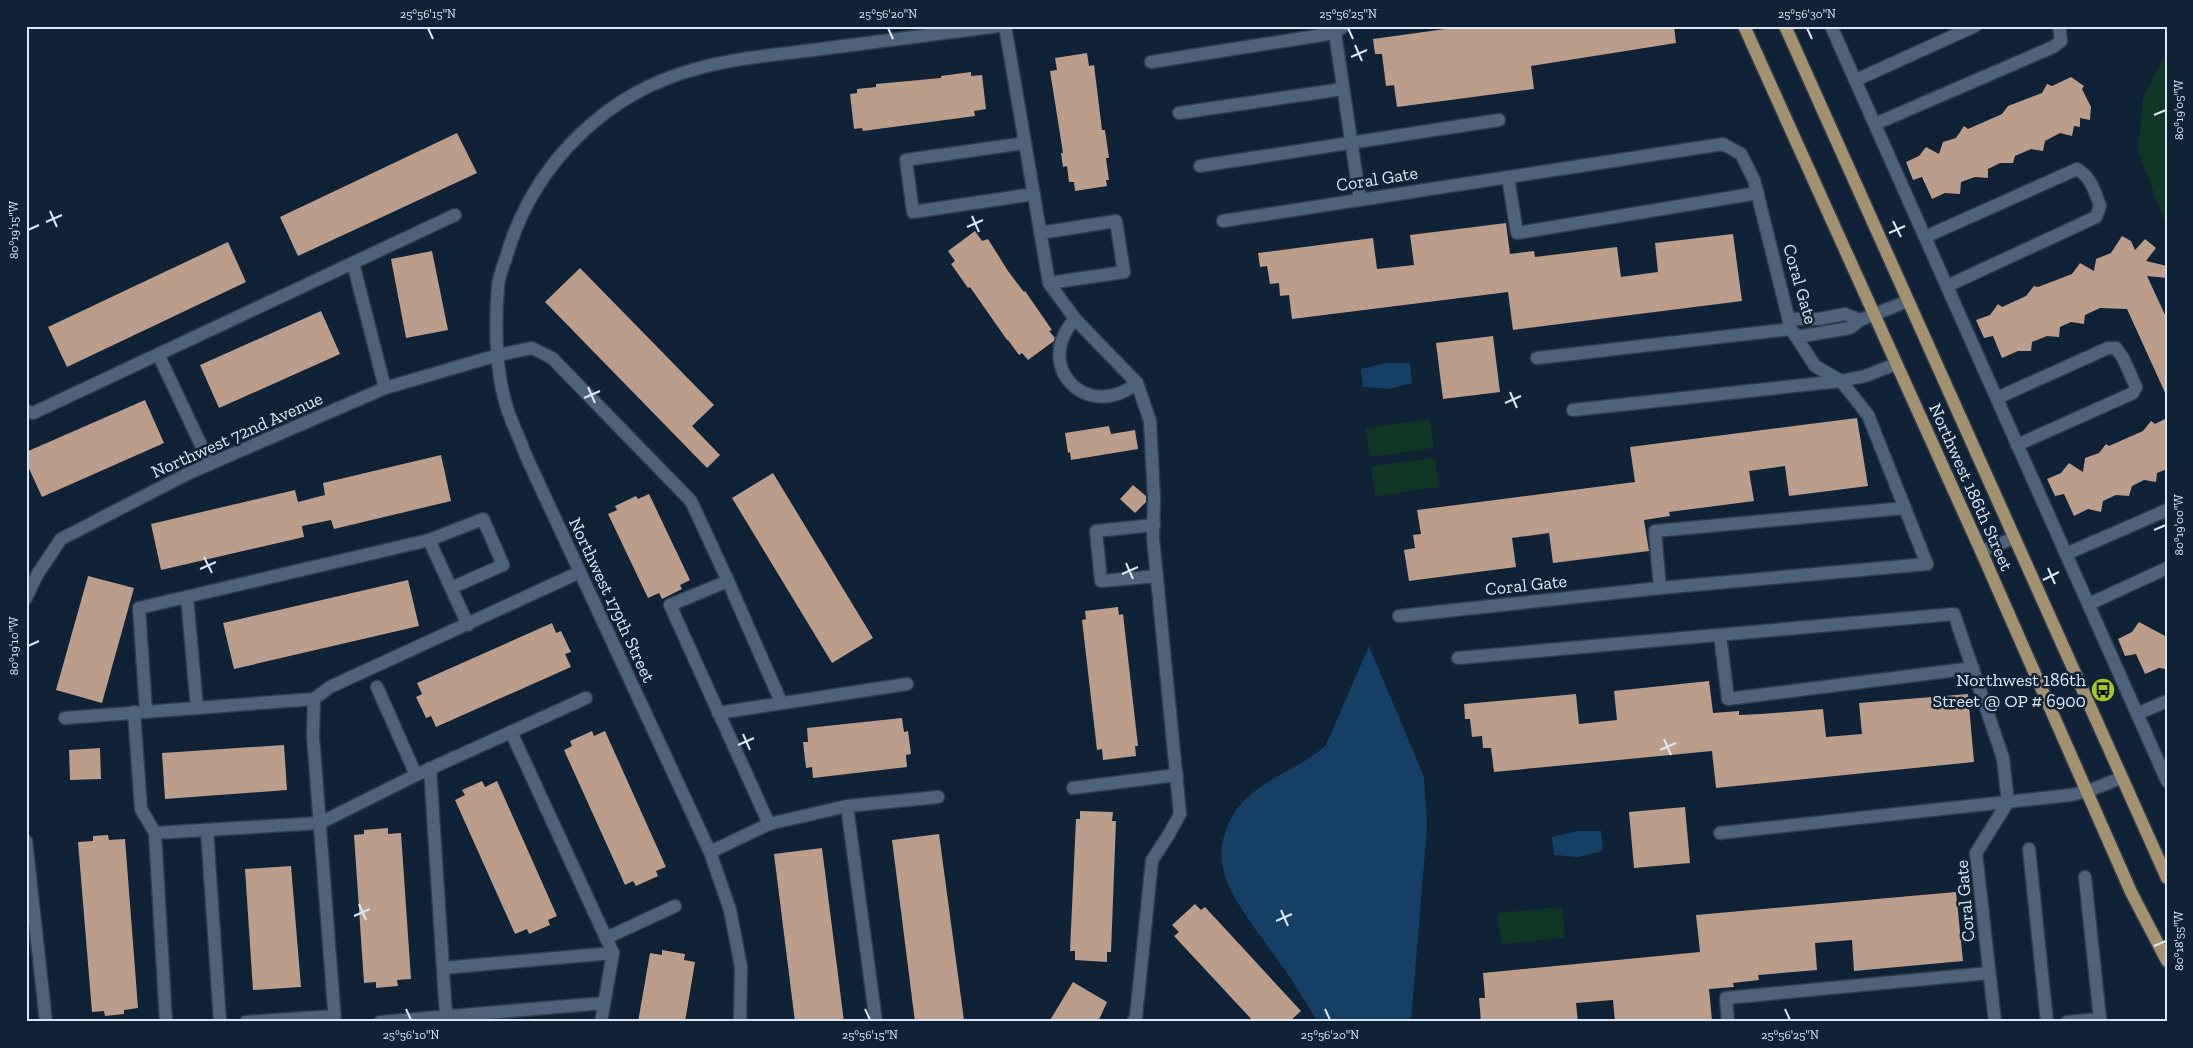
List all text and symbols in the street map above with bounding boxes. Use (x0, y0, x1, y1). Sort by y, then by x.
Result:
text: 25°56'15"N (400, 7, 456, 21)
text: 25°56'20"N (859, 7, 917, 21)
text: 25°56'25"N (1319, 7, 1377, 21)
text: 25°56'30"N (1778, 7, 1836, 21)
text: 80°19'05"W (2172, 79, 2186, 140)
street label: Coral Gate (1335, 162, 1419, 196)
text: 80°19'15"W (7, 200, 21, 259)
street label: Coral Gate (1778, 241, 1822, 327)
street label: Northwest 72nd Avenue (148, 387, 326, 483)
street label: Northwest 186th Street (1924, 400, 2018, 574)
text: 80°19'00"W (2172, 494, 2186, 555)
street label: Northwest 179th Street (564, 514, 660, 686)
street label: Coral Gate (1484, 570, 1568, 600)
text: 80°19'10"W (7, 616, 21, 675)
place label: Northwest 186th Street @ OP # 6900 (1933, 669, 2086, 712)
bus stop icon: Northwest 186th Street @ OP # 6900 (2090, 677, 2116, 703)
street label: Coral Gate (1950, 859, 1980, 943)
text: 80°18'55"W (2172, 910, 2186, 971)
text: 25°56'10"N (383, 1028, 440, 1042)
text: 25°56'15"N (842, 1028, 898, 1042)
text: 25°56'20"N (1301, 1028, 1359, 1042)
text: 25°56'25"N (1761, 1028, 1819, 1042)

